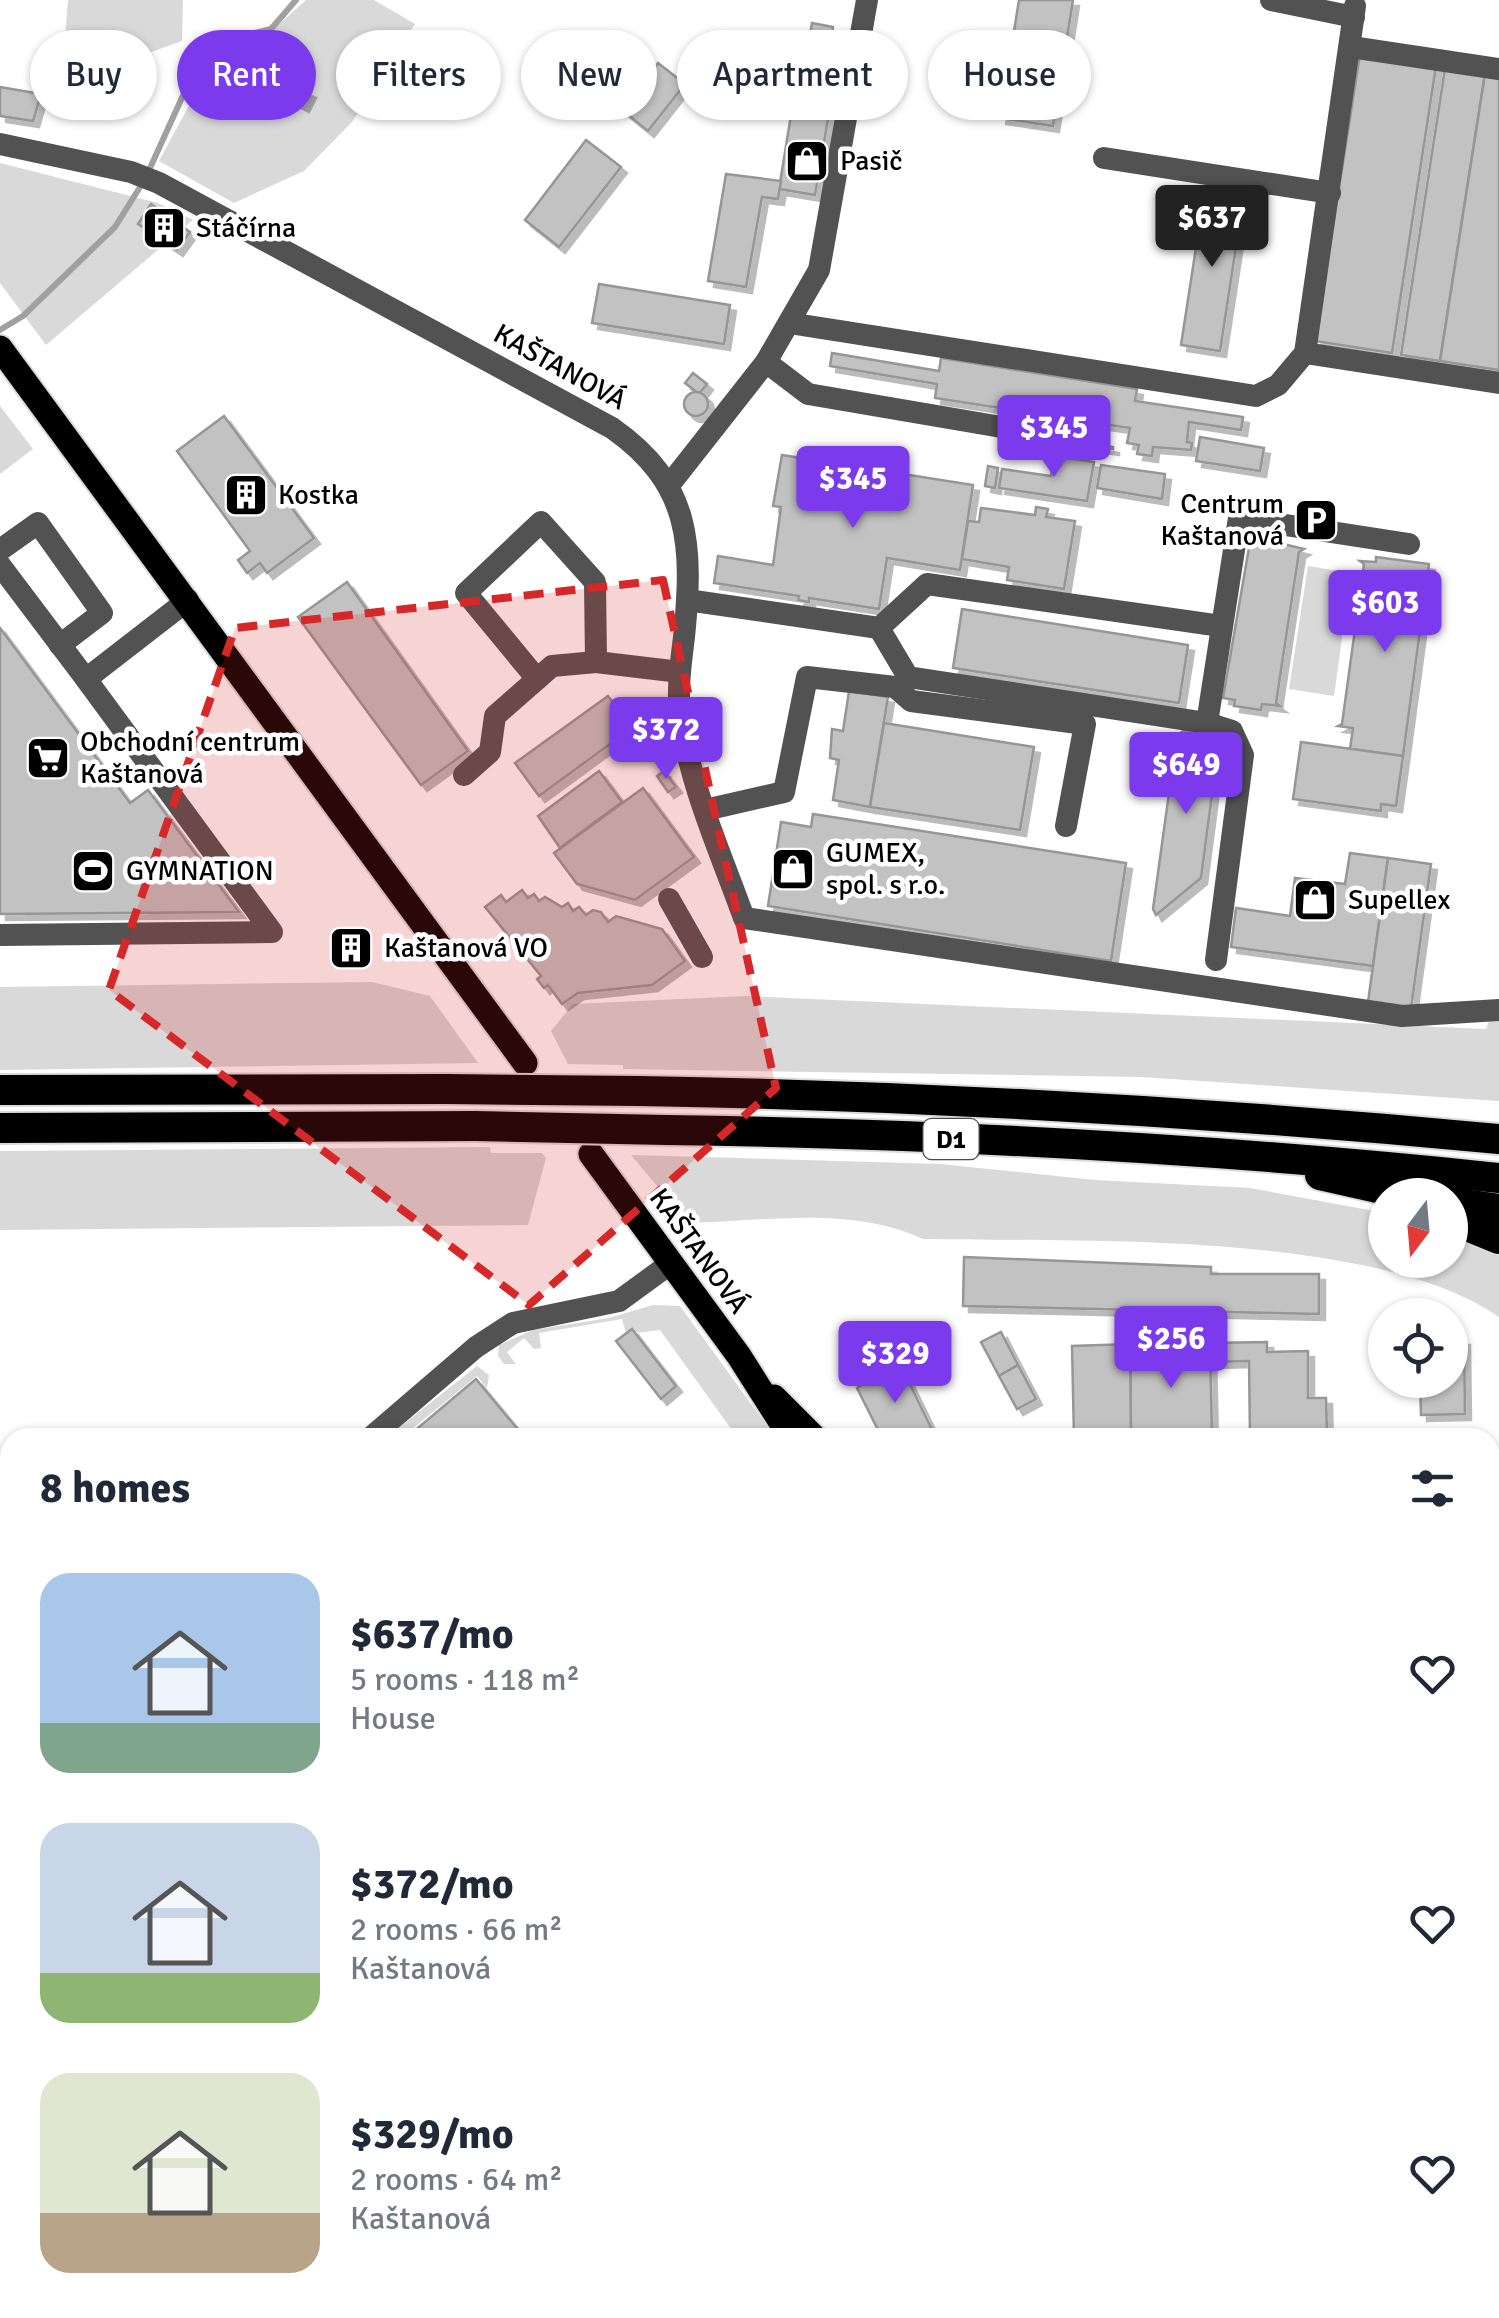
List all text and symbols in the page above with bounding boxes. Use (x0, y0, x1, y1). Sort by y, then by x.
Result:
chip: Buy (30, 30, 157, 120)
chip: Rent (177, 30, 316, 120)
chip: Filters (336, 30, 501, 120)
chip: New (521, 30, 657, 120)
chip: Apartment (677, 30, 908, 120)
chip: House (928, 30, 1091, 120)
shop icon: Pasič (784, 138, 830, 184)
place label: Pasič (840, 144, 903, 178)
pin: $637 (1153, 185, 1271, 270)
text: $637 (1177, 198, 1247, 237)
building icon: Stáčírna (141, 205, 187, 251)
place label: Stáčírna (196, 211, 296, 245)
street label: KAŠTANOVÁ (488, 317, 632, 417)
pin: $345 (995, 395, 1113, 480)
text: $345 (1019, 408, 1089, 447)
pin: $345 (794, 446, 912, 531)
text: $345 (818, 459, 888, 498)
building icon: Kostka (223, 472, 269, 518)
place label: Kostka (278, 478, 359, 512)
place label: Centrum Kaštanová (1160, 487, 1284, 553)
parking icon: Centrum Kaštanová (1293, 497, 1339, 543)
pin: $603 (1326, 570, 1444, 655)
text: $603 (1350, 583, 1420, 622)
pin: $372 (607, 697, 725, 782)
text: $372 (631, 710, 701, 749)
place label: Obchodní centrum Kaštanová (80, 725, 300, 791)
pin: $649 (1127, 732, 1245, 817)
supermarket icon: Obchodní centrum Kaštanová (25, 735, 71, 781)
text: $649 (1151, 745, 1221, 784)
place label: GUMEX, spol. s r.o. (826, 836, 945, 902)
shop icon: GUMEX, spol. s r.o. (770, 846, 816, 892)
sports icon: GYMNATION (70, 848, 116, 894)
place label: GYMNATION (126, 854, 274, 888)
shop icon: Supellex (1292, 877, 1338, 923)
place label: Supellex (1348, 883, 1451, 917)
building icon: Kaštanová VO (328, 925, 374, 971)
place label: Kaštanová VO (384, 931, 548, 965)
road number: D1 (924, 1119, 978, 1159)
north arrow (1368, 1178, 1468, 1278)
map controls (1368, 1178, 1468, 1398)
street label: KAŠTANOVÁ (642, 1182, 756, 1320)
button: locate (1368, 1298, 1468, 1398)
pin: $256 (1112, 1306, 1230, 1391)
text: $256 (1136, 1319, 1206, 1358)
pin: $329 (836, 1321, 954, 1406)
text: $329 (860, 1334, 930, 1373)
icon: filters (1405, 1461, 1460, 1516)
text: 8 homes (40, 1463, 190, 1514)
text: $637/mo (350, 1609, 514, 1660)
icon: home (120, 1613, 240, 1733)
icon: heart (1405, 1646, 1460, 1701)
text: 5 rooms · 118 m² (350, 1660, 580, 1699)
text: House (350, 1699, 436, 1738)
text: $372/mo (350, 1859, 514, 1910)
icon: home (120, 1863, 240, 1983)
icon: heart (1405, 1896, 1460, 1951)
text: 2 rooms · 66 m² (350, 1910, 563, 1949)
text: Kaštanová (350, 1949, 491, 1988)
text: $329/mo (350, 2109, 514, 2160)
icon: home (120, 2113, 240, 2233)
icon: heart (1405, 2146, 1460, 2201)
text: 2 rooms · 64 m² (350, 2160, 563, 2199)
text: Kaštanová (350, 2199, 491, 2238)

